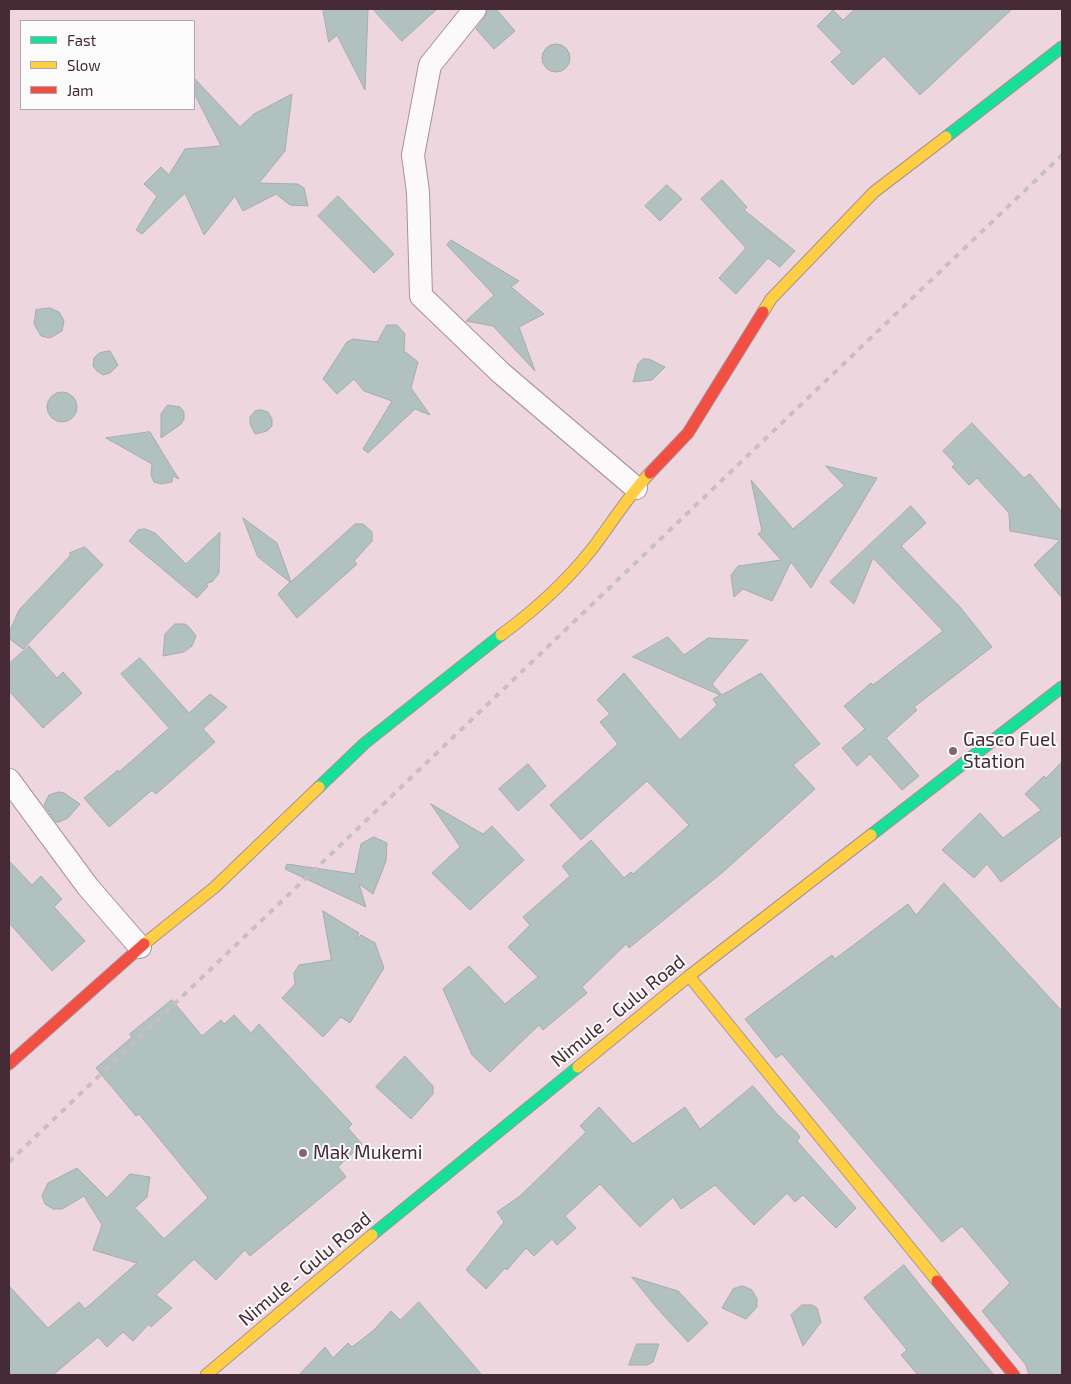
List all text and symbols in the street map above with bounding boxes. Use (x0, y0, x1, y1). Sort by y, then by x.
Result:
legend (20, 20, 195, 110)
text: Fast (67, 31, 96, 49)
text: Slow (67, 56, 101, 74)
text: Jam (67, 81, 93, 99)
place label: Gasco Fuel Station (963, 729, 1056, 773)
marker: Gasco Fuel Station (947, 745, 959, 757)
street label: Nimule - Gulu Road (546, 950, 690, 1072)
place label: Mak Mukemi (313, 1142, 422, 1164)
marker: Mak Mukemi (297, 1147, 309, 1159)
street label: Nimule - Gulu Road (234, 1207, 376, 1331)

